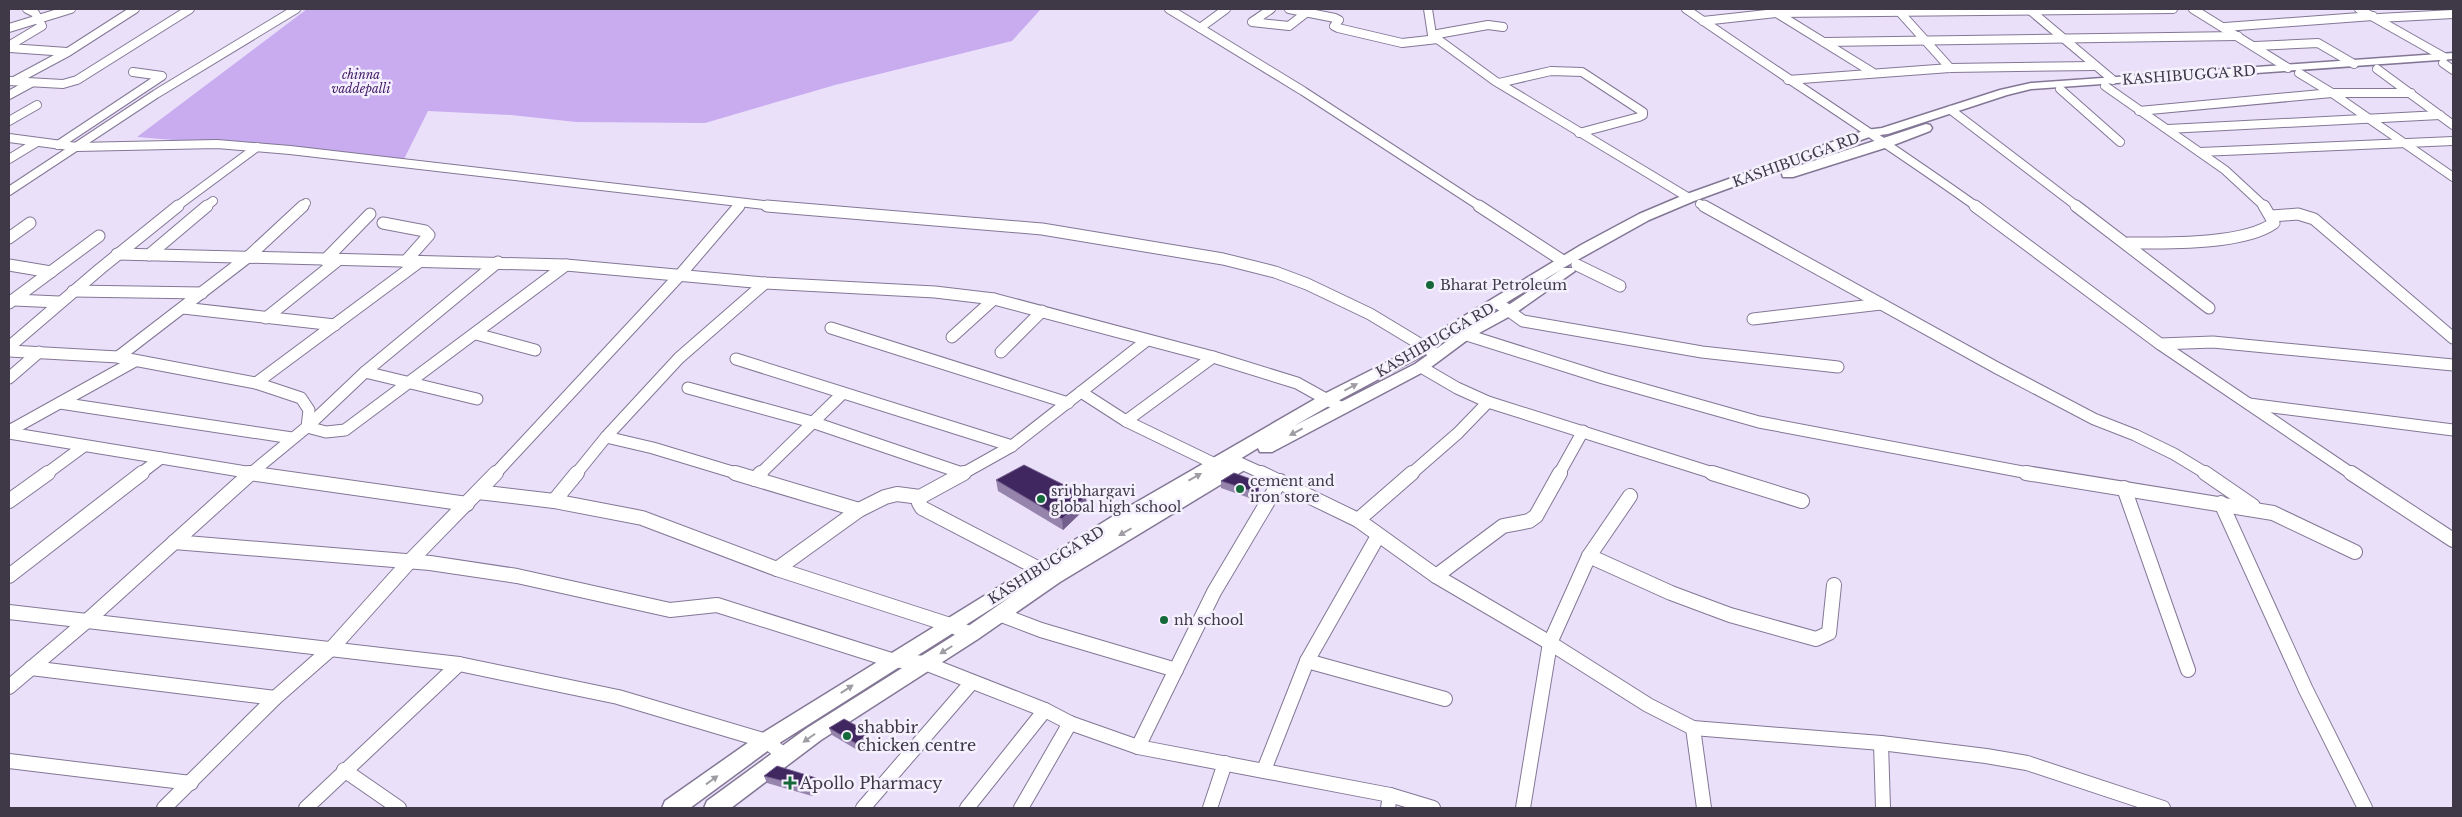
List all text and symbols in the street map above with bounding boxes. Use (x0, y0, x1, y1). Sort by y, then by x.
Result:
street label: KASHIBUGGA RD (2122, 61, 2256, 89)
water label: chinna vaddepalli (332, 67, 391, 96)
street label: KASHIBUGGA RD (1730, 129, 1862, 191)
place label: Bharat Petroleum (1440, 276, 1567, 294)
marker: Bharat Petroleum (1424, 279, 1436, 291)
street label: KASHIBUGGA RD (1373, 299, 1497, 381)
one-way arrow (1344, 383, 1358, 391)
one-way arrow (1289, 428, 1302, 437)
place label: cement and iron store (1250, 472, 1335, 506)
one-way arrow (1188, 473, 1202, 482)
place label: sri bhargavi global high school (1051, 482, 1182, 516)
marker: cement and iron store (1234, 483, 1246, 495)
marker: sri bhargavi global high school (1035, 493, 1047, 505)
street label: KASHIBUGGA RD (984, 522, 1108, 608)
one-way arrow (1119, 528, 1132, 537)
place label: nh school (1174, 611, 1244, 629)
marker: nh school (1158, 614, 1170, 626)
one-way arrow (939, 645, 952, 654)
one-way arrow (840, 684, 853, 693)
place label: shabbir chicken centre (857, 717, 976, 755)
marker: shabbir chicken centre (841, 730, 853, 742)
one-way arrow (802, 733, 816, 743)
place label: Apollo Pharmacy (799, 773, 943, 793)
one-way arrow (705, 775, 719, 785)
marker: Apollo Pharmacy (784, 777, 796, 789)

